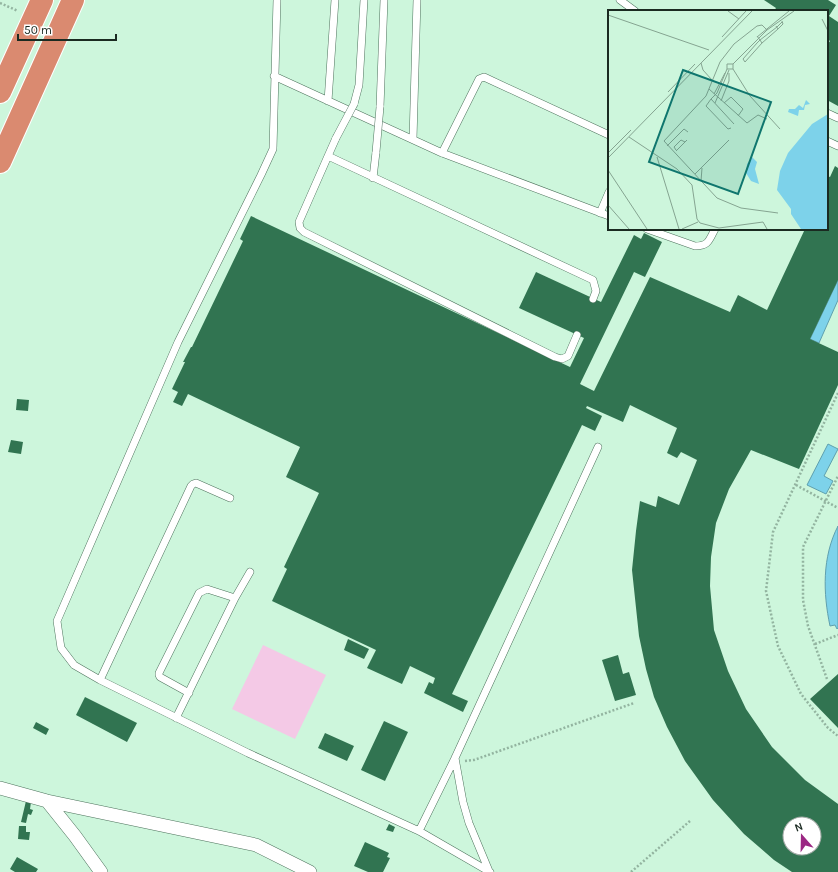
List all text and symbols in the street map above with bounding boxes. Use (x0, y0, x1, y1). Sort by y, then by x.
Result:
inset map (608, 10, 828, 230)
scale bar (18, 16, 116, 42)
text: 50 m (24, 23, 52, 37)
north arrow (782, 816, 822, 856)
text: N (793, 820, 805, 835)

